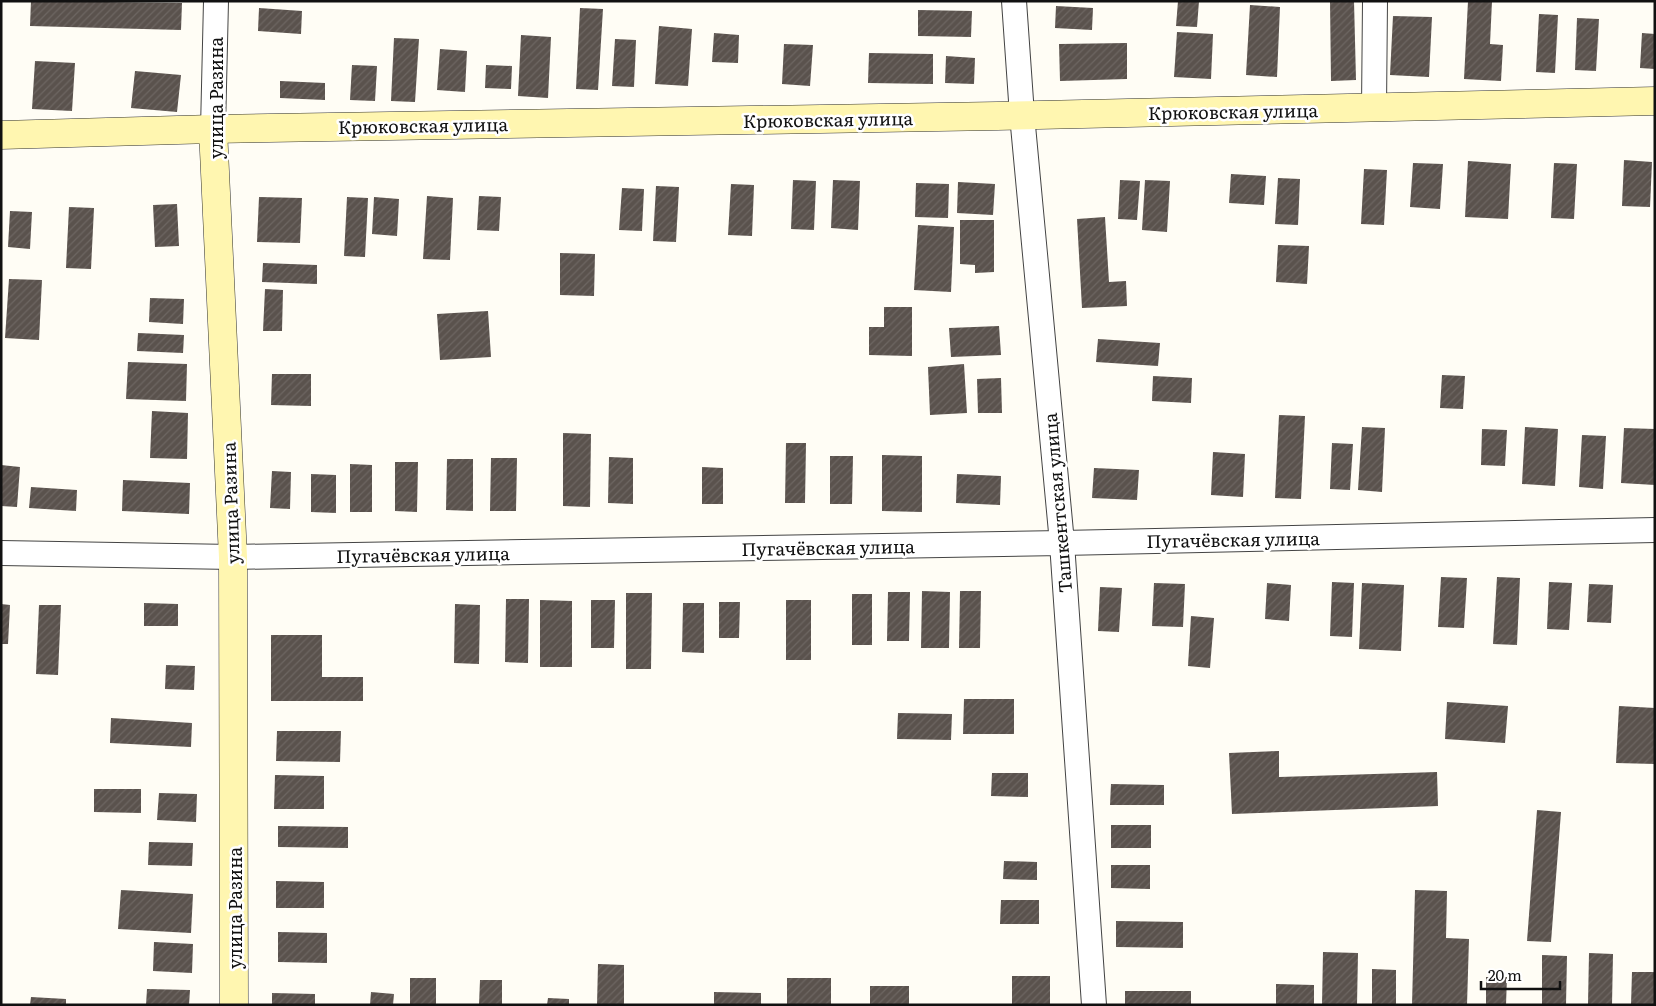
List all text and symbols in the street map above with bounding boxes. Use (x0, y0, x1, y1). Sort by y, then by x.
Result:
street label: улица Разина (202, 37, 229, 159)
street label: Крюковская улица (1148, 96, 1319, 126)
street label: Крюковская улица (743, 104, 914, 134)
street label: Крюковская улица (338, 110, 509, 140)
street label: Ташкентская улица (1036, 412, 1078, 594)
street label: улица Разина (214, 441, 246, 565)
street label: Пугачёвская улица (1146, 524, 1320, 554)
street label: Пугачёвская улица (741, 532, 915, 562)
street label: Пугачёвская улица (336, 539, 510, 569)
street label: улица Разина (221, 847, 248, 969)
scale bar (1481, 958, 1560, 990)
text: 20 m (1488, 963, 1522, 986)

